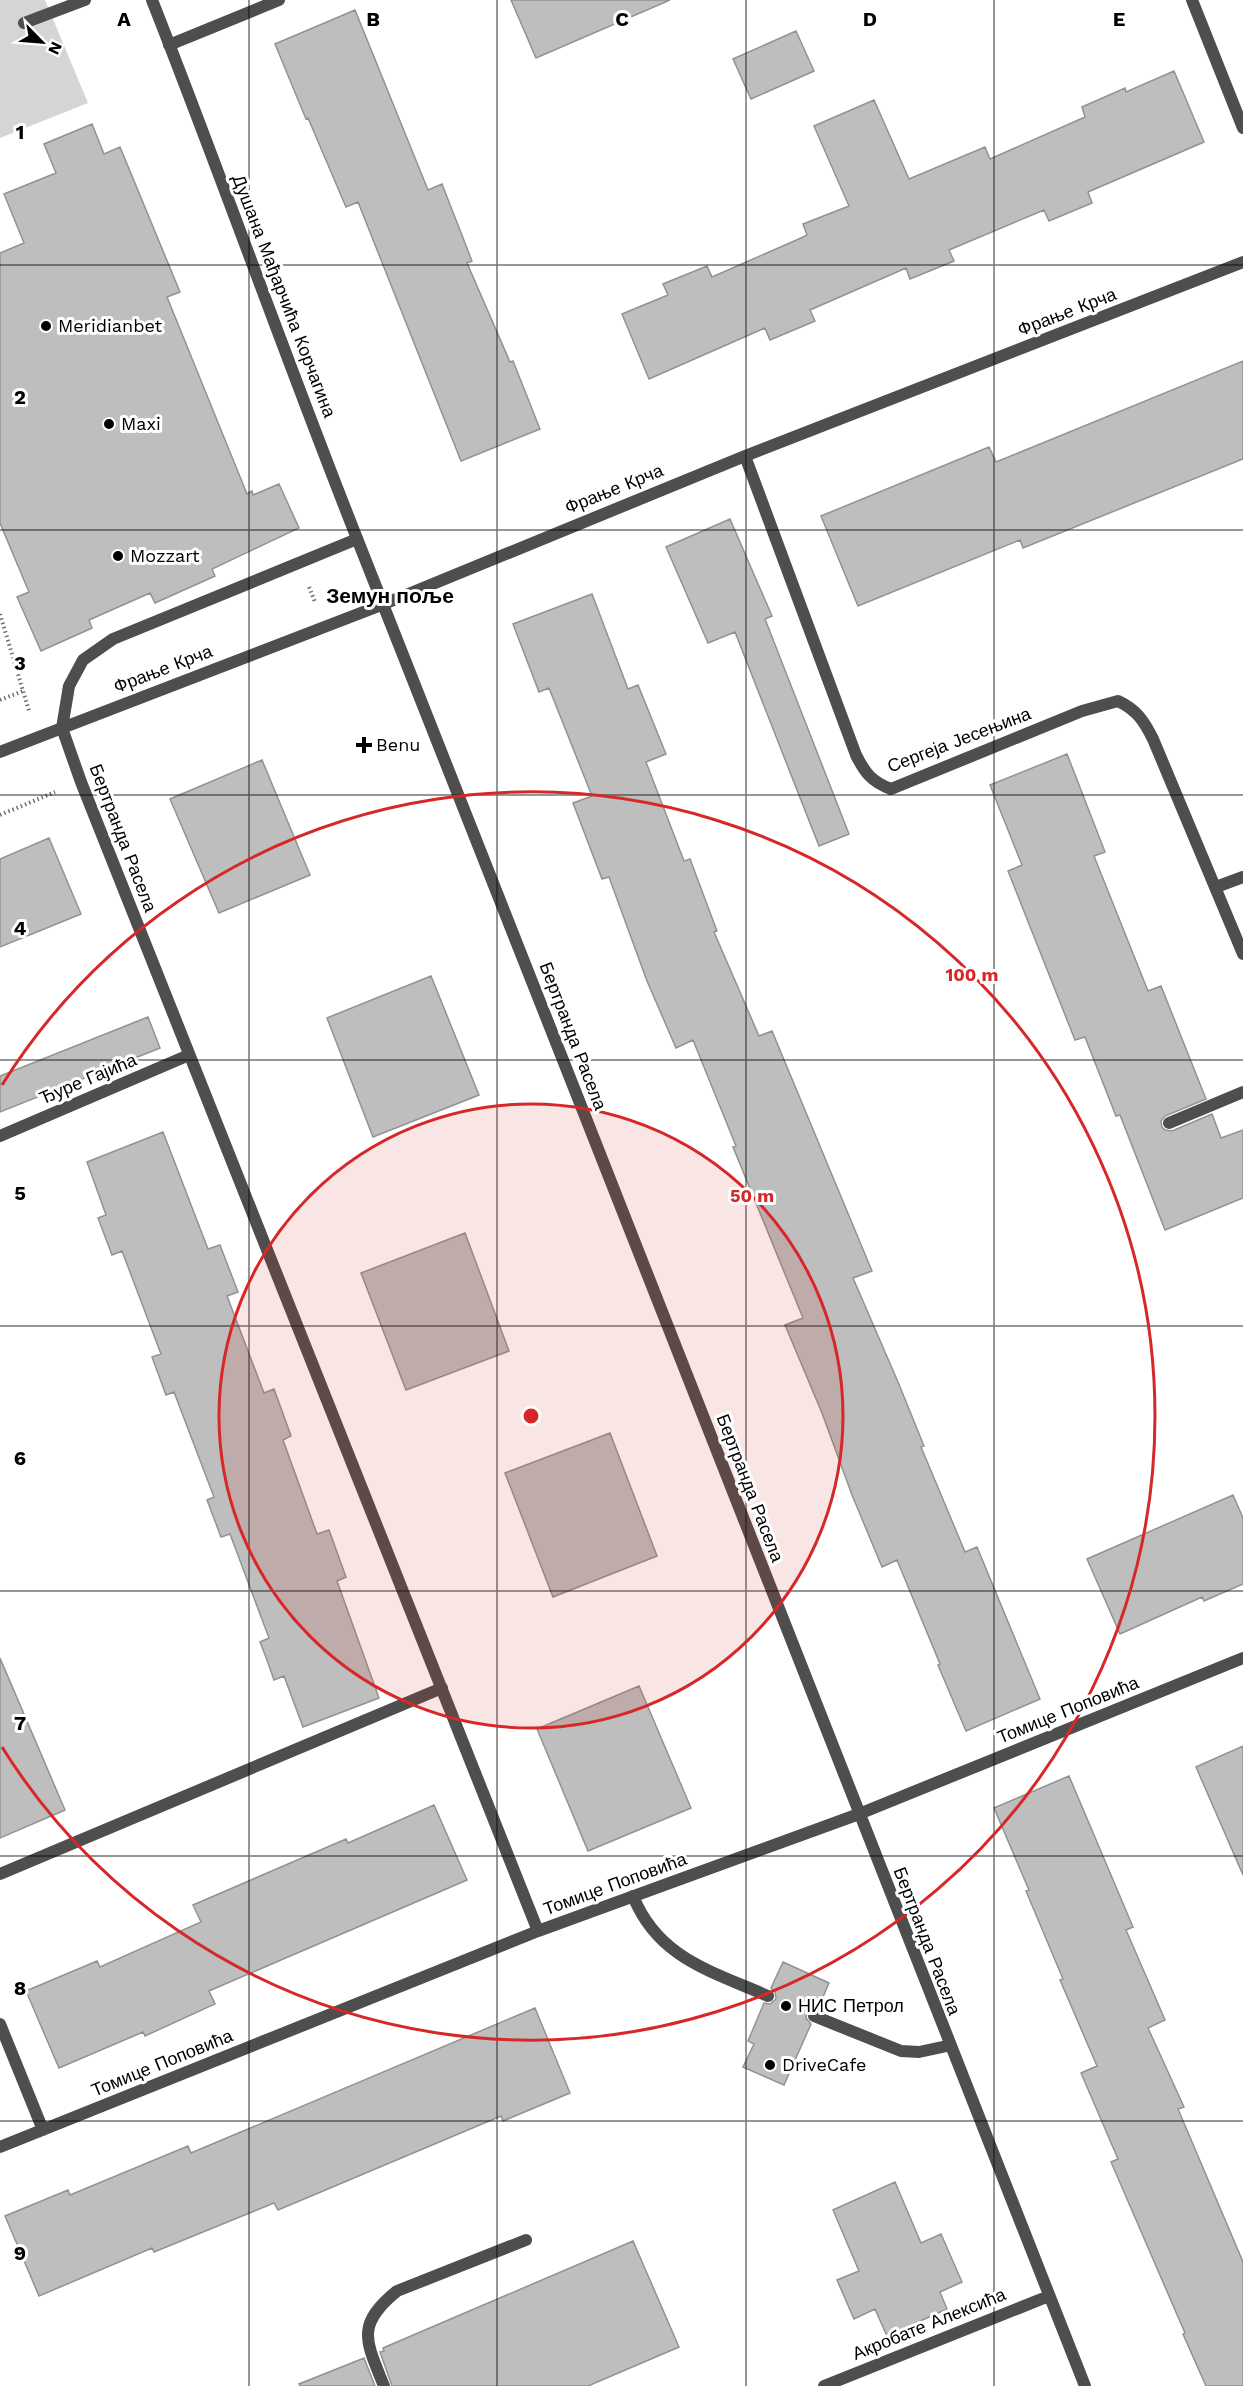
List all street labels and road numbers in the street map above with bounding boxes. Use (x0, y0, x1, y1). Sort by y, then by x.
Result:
street label: Душана Мађарчића Корчагина (228, 171, 341, 421)
street label: Фрање Крча (1015, 283, 1120, 340)
street label: Фрање Крча (562, 459, 667, 518)
street label: Фрање Крча (111, 640, 216, 697)
street label: Сергеја Јесењина (884, 702, 1034, 777)
street label: Бертранда Расела (86, 761, 162, 916)
street label: Бертранда Расела (536, 959, 612, 1114)
street label: Ђуре Гајића (36, 1048, 140, 1108)
street label: Бертранда Расела (713, 1411, 789, 1566)
street label: Томице Поповића (994, 1671, 1142, 1747)
street label: Томице Поповића (540, 1848, 690, 1919)
street label: Бертранда Расела (890, 1864, 966, 2019)
street label: Томице Поповића (88, 2024, 236, 2100)
street label: Акробате Алексића (849, 2283, 1009, 2364)

